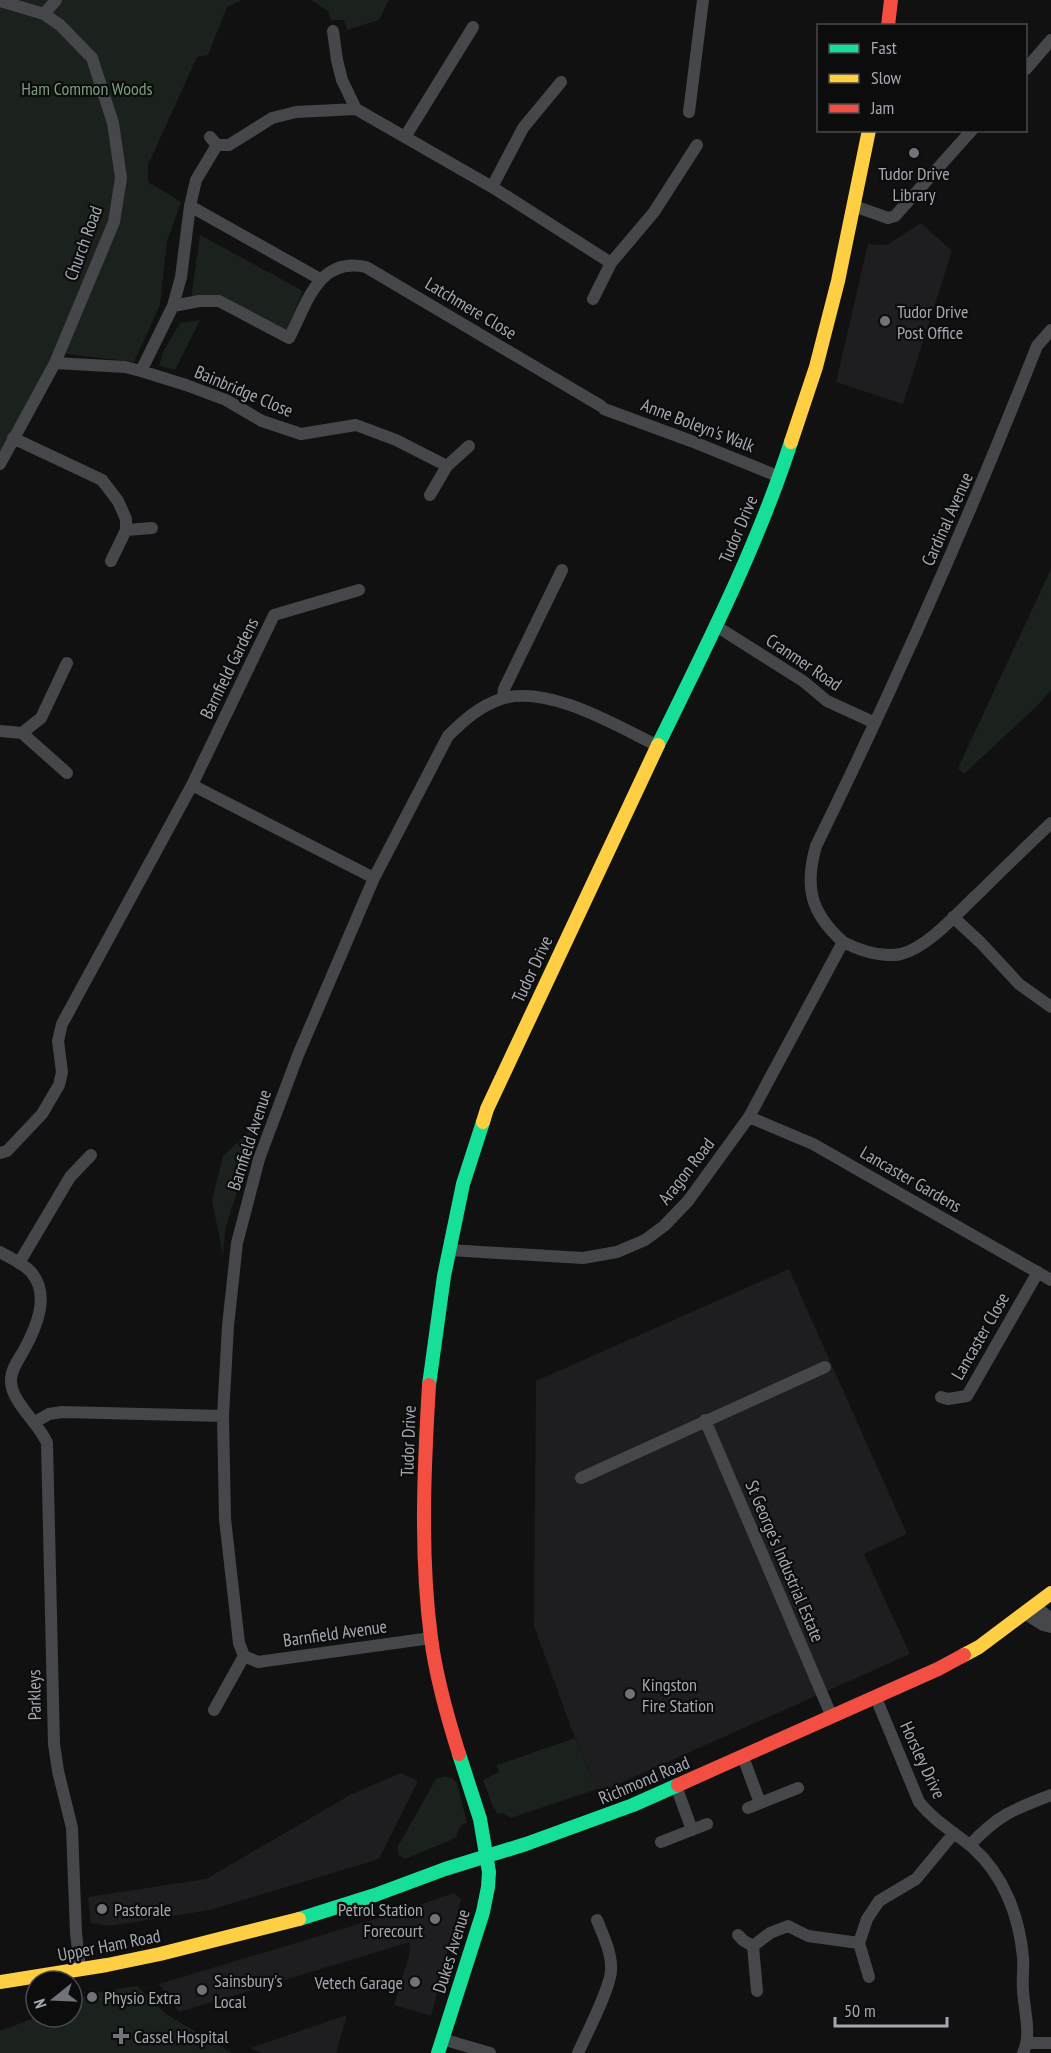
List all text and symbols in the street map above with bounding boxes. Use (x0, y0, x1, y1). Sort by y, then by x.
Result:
legend (817, 24, 1027, 132)
text: Fast (871, 36, 897, 59)
text: Slow (871, 66, 902, 89)
park label: Ham Common Woods (21, 77, 153, 100)
text: Jam (870, 96, 894, 119)
marker: Tudor Drive Library (907, 146, 921, 160)
place label: Tudor Drive Library (878, 162, 950, 206)
street label: Church Road (59, 203, 107, 283)
street label: Latchmere Close (421, 272, 521, 344)
place label: Tudor Drive Post Office (897, 300, 968, 344)
marker: Tudor Drive Post Office (878, 314, 892, 328)
street label: Bainbridge Close (191, 360, 297, 422)
street label: Anne Boleyn's Walk (638, 393, 758, 457)
street label: Cardinal Avenue (916, 469, 978, 569)
street label: Tudor Drive (713, 492, 763, 566)
street label: Barnfield Gardens (195, 614, 263, 722)
street label: Cranmer Road (762, 628, 846, 696)
street label: Tudor Drive (506, 932, 558, 1006)
street label: Barnfield Avenue (222, 1087, 276, 1193)
street label: Aragon Road (653, 1133, 719, 1209)
street label: Lancaster Gardens (856, 1141, 966, 1217)
street label: Lancaster Close (946, 1288, 1014, 1384)
street label: Tudor Drive (395, 1405, 421, 1477)
street label: St George's Industrial Estate (741, 1477, 829, 1645)
street label: Barnfield Avenue (282, 1614, 388, 1652)
street label: Parkleys (22, 1669, 46, 1721)
place label: Kingston Fire Station (642, 1673, 714, 1717)
marker: Kingston Fire Station (623, 1687, 637, 1701)
street label: Horsley Drive (895, 1718, 951, 1802)
street label: Richmond Road (595, 1751, 693, 1809)
place label: Pastorale (114, 1898, 171, 1921)
place label: Petrol Station Forecourt (338, 1898, 423, 1942)
marker: Pastorale (95, 1902, 109, 1916)
street label: Dukes Avenue (427, 1906, 475, 1996)
marker: Petrol Station Forecourt (428, 1912, 442, 1926)
street label: Upper Ham Road (56, 1924, 162, 1966)
north arrow (24, 1969, 84, 2029)
place label: Sainsbury's Local (214, 1969, 283, 2013)
place label: Vetech Garage (313, 1971, 403, 1994)
marker: Vetech Garage (408, 1975, 422, 1989)
marker: Sainsbury's Local (195, 1983, 209, 1997)
place label: Physio Extra (104, 1986, 181, 2009)
marker: Physio Extra (85, 1990, 99, 2004)
scale bar (835, 1990, 948, 2028)
text: N (29, 1996, 51, 2011)
text: 50 m (844, 1999, 876, 2022)
place label: Cassel Hospital (134, 2025, 229, 2048)
marker: Cassel Hospital (112, 2027, 130, 2045)

